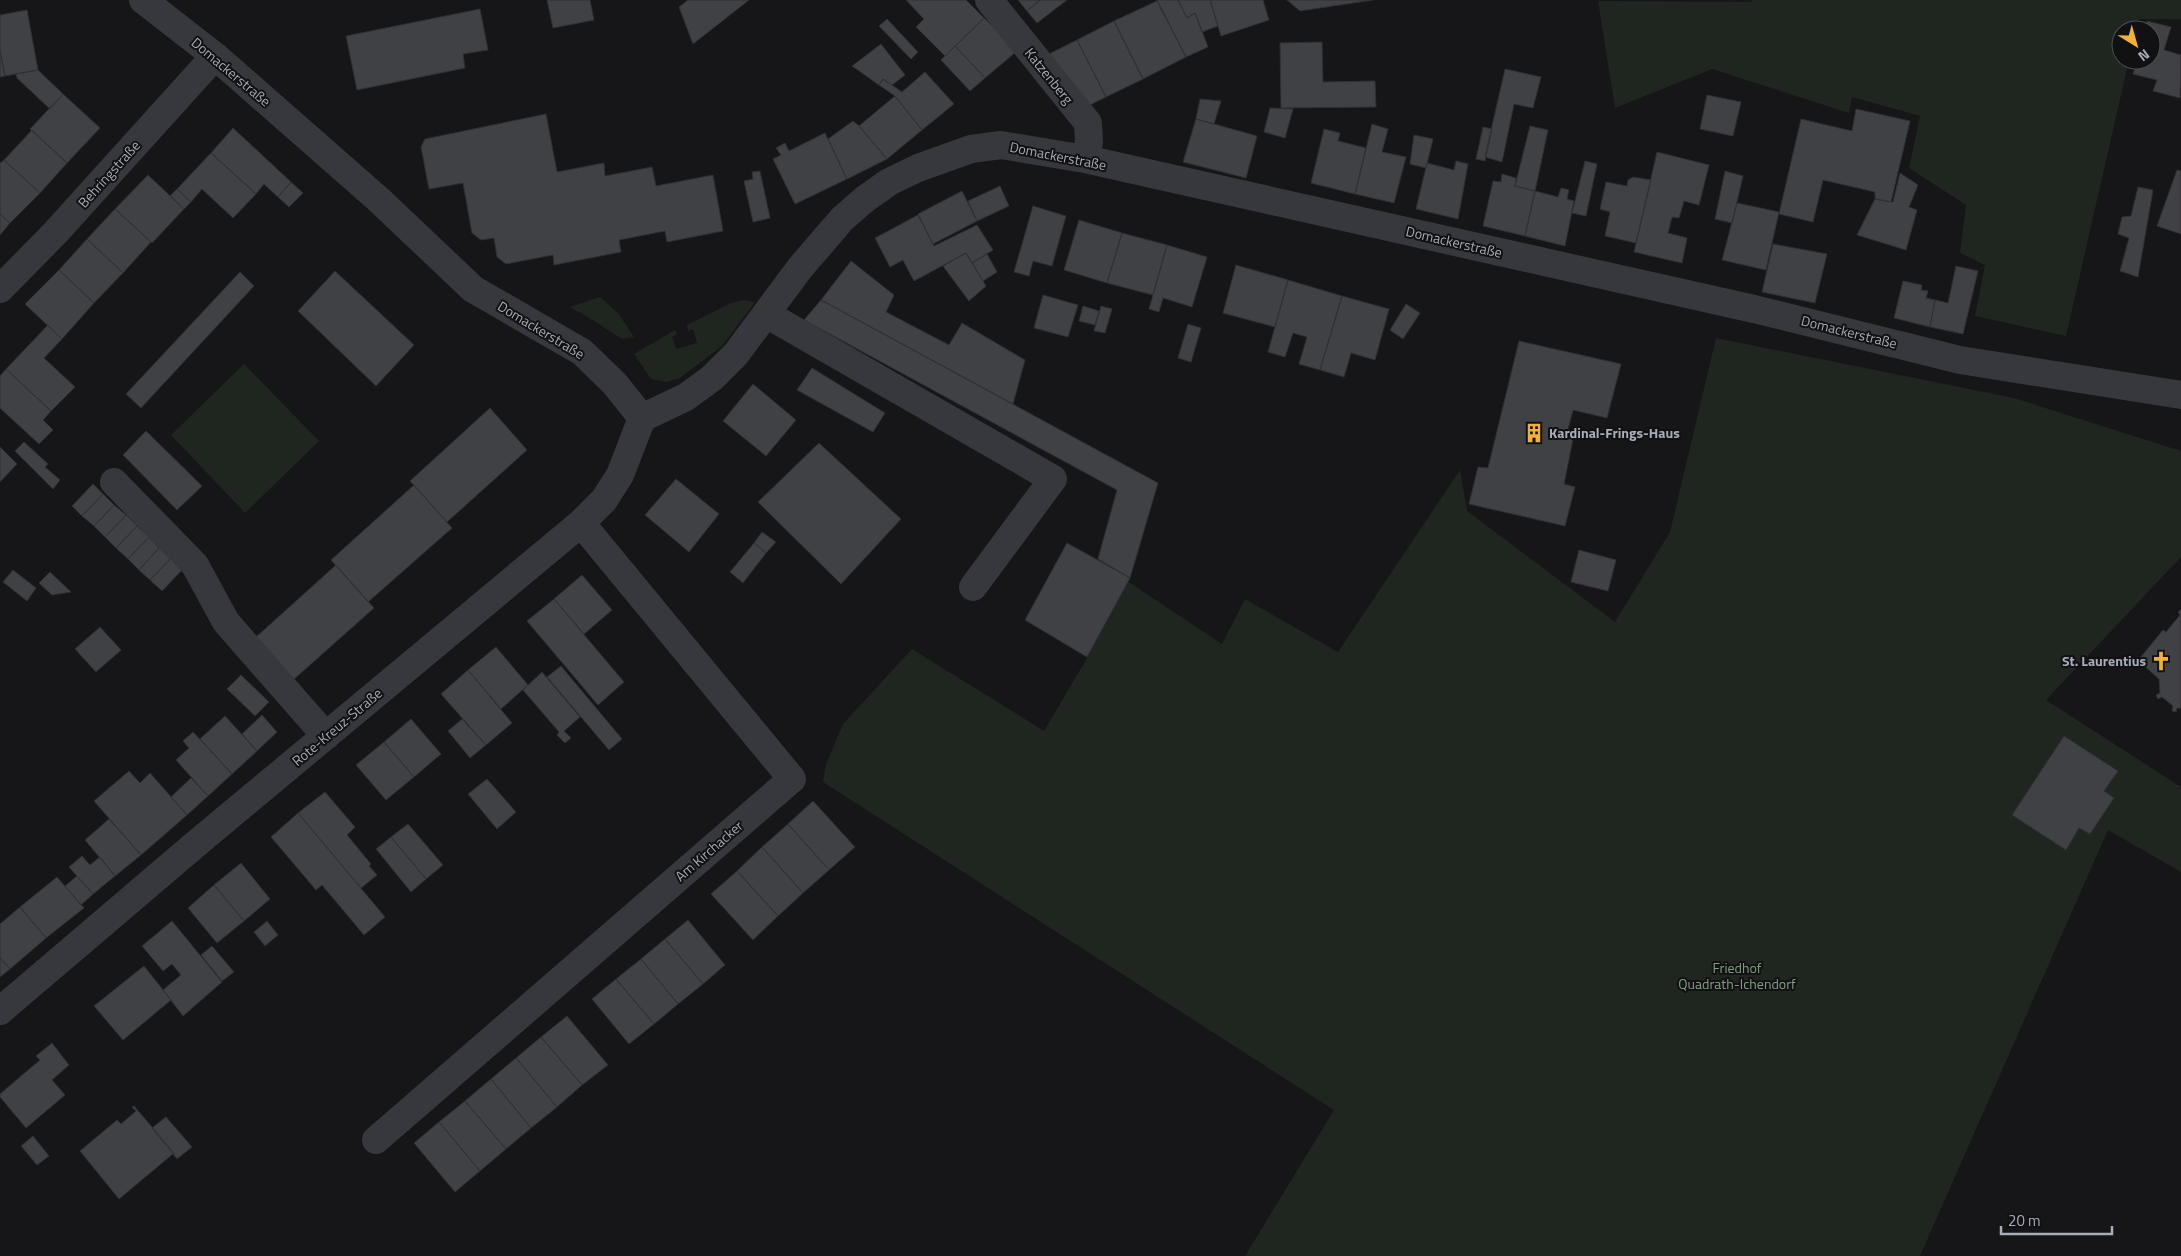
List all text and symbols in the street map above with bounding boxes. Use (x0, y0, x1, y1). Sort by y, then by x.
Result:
north arrow (2111, 20, 2161, 70)
street label: Domackerstraße (187, 32, 276, 111)
street label: Katzenberg (1020, 43, 1079, 108)
text: N (2134, 44, 2154, 67)
street label: Behringstraße (73, 135, 145, 212)
street label: Domackerstraße (1008, 136, 1108, 175)
street label: Domackerstraße (1404, 220, 1504, 263)
street label: Domackerstraße (494, 295, 589, 364)
street label: Domackerstraße (1799, 309, 1899, 354)
building icon: Kardinal-Frings-Haus (1523, 422, 1545, 444)
place label: Kardinal-Frings-Haus (1549, 422, 1680, 443)
place label: St. Laurentius (2062, 650, 2146, 671)
church icon: St. Laurentius (2150, 650, 2172, 672)
street label: Rote-Kreuz-Straße (287, 683, 386, 771)
street label: Am Kirchacker (670, 815, 747, 886)
park label: Friedhof Quadrath-Ichendorf (1678, 957, 1796, 994)
scale bar (2001, 1204, 2112, 1236)
text: 20 m (2008, 1209, 2041, 1232)

